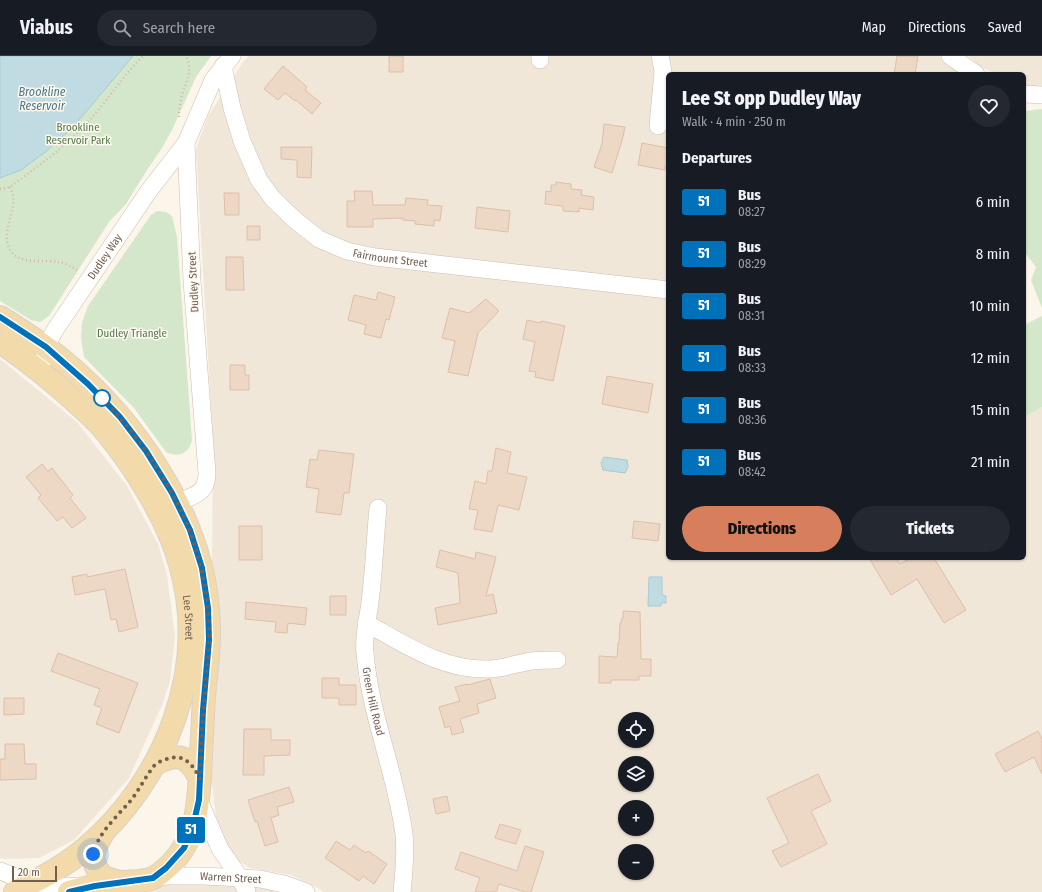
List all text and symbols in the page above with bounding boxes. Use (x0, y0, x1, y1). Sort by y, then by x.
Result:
search box (97, 10, 377, 46)
text: Viabus (20, 16, 73, 39)
icon: search (111, 17, 133, 39)
text: Search here (143, 19, 215, 37)
text: Map (862, 19, 886, 36)
text: Directions (908, 19, 966, 36)
text: Saved (988, 19, 1022, 36)
water label: Brookline Reservoir (18, 85, 66, 113)
button: heart (968, 85, 1010, 127)
text: Lee St opp Dudley Way (682, 87, 861, 110)
text: Walk · 4 min · 250 m (682, 114, 786, 129)
park label: Brookline Reservoir Park (46, 121, 111, 147)
text: Departures (682, 149, 752, 167)
text: Bus (738, 186, 761, 204)
text: 51 (698, 193, 710, 210)
text: 6 min (976, 193, 1010, 211)
text: 08:27 (738, 204, 765, 219)
street label: Dudley Way (85, 232, 125, 282)
text: Bus (738, 238, 761, 256)
text: 51 (698, 245, 710, 262)
text: 8 min (976, 245, 1010, 263)
street label: Fairmount Street (352, 246, 429, 270)
street label: Dudley Street (185, 251, 202, 313)
text: 08:29 (738, 256, 766, 271)
text: Bus (738, 290, 761, 308)
text: 51 (698, 297, 710, 314)
text: 10 min (970, 297, 1010, 315)
text: 08:31 (738, 308, 765, 323)
park label: Dudley Triangle (97, 327, 167, 340)
text: Bus (738, 342, 761, 360)
text: 51 (698, 349, 710, 366)
text: 12 min (971, 349, 1010, 367)
text: 08:33 (738, 360, 766, 375)
unlabelled marker (93, 389, 111, 407)
text: Bus (738, 394, 761, 412)
text: 51 (698, 401, 710, 418)
text: 15 min (971, 401, 1010, 419)
text: 08:36 (738, 412, 766, 427)
text: Bus (738, 446, 761, 464)
text: 51 (698, 453, 710, 470)
text: 21 min (971, 453, 1010, 471)
text: 08:42 (738, 464, 766, 479)
button: Directions (682, 506, 842, 552)
button: Tickets (850, 506, 1010, 552)
street label: Lee Street (180, 594, 195, 641)
street label: Green Hill Road (360, 666, 387, 737)
map controls (618, 712, 654, 880)
button: locate (618, 712, 654, 748)
button: layers (618, 756, 654, 792)
button: + (618, 800, 654, 836)
line badge: 51 (173, 817, 209, 843)
text: 51 (185, 821, 197, 838)
your location (83, 844, 103, 864)
button: − (618, 844, 654, 880)
scale bar (12, 864, 57, 883)
text: 20 m (18, 866, 40, 879)
street label: Warren Street (200, 870, 262, 886)

